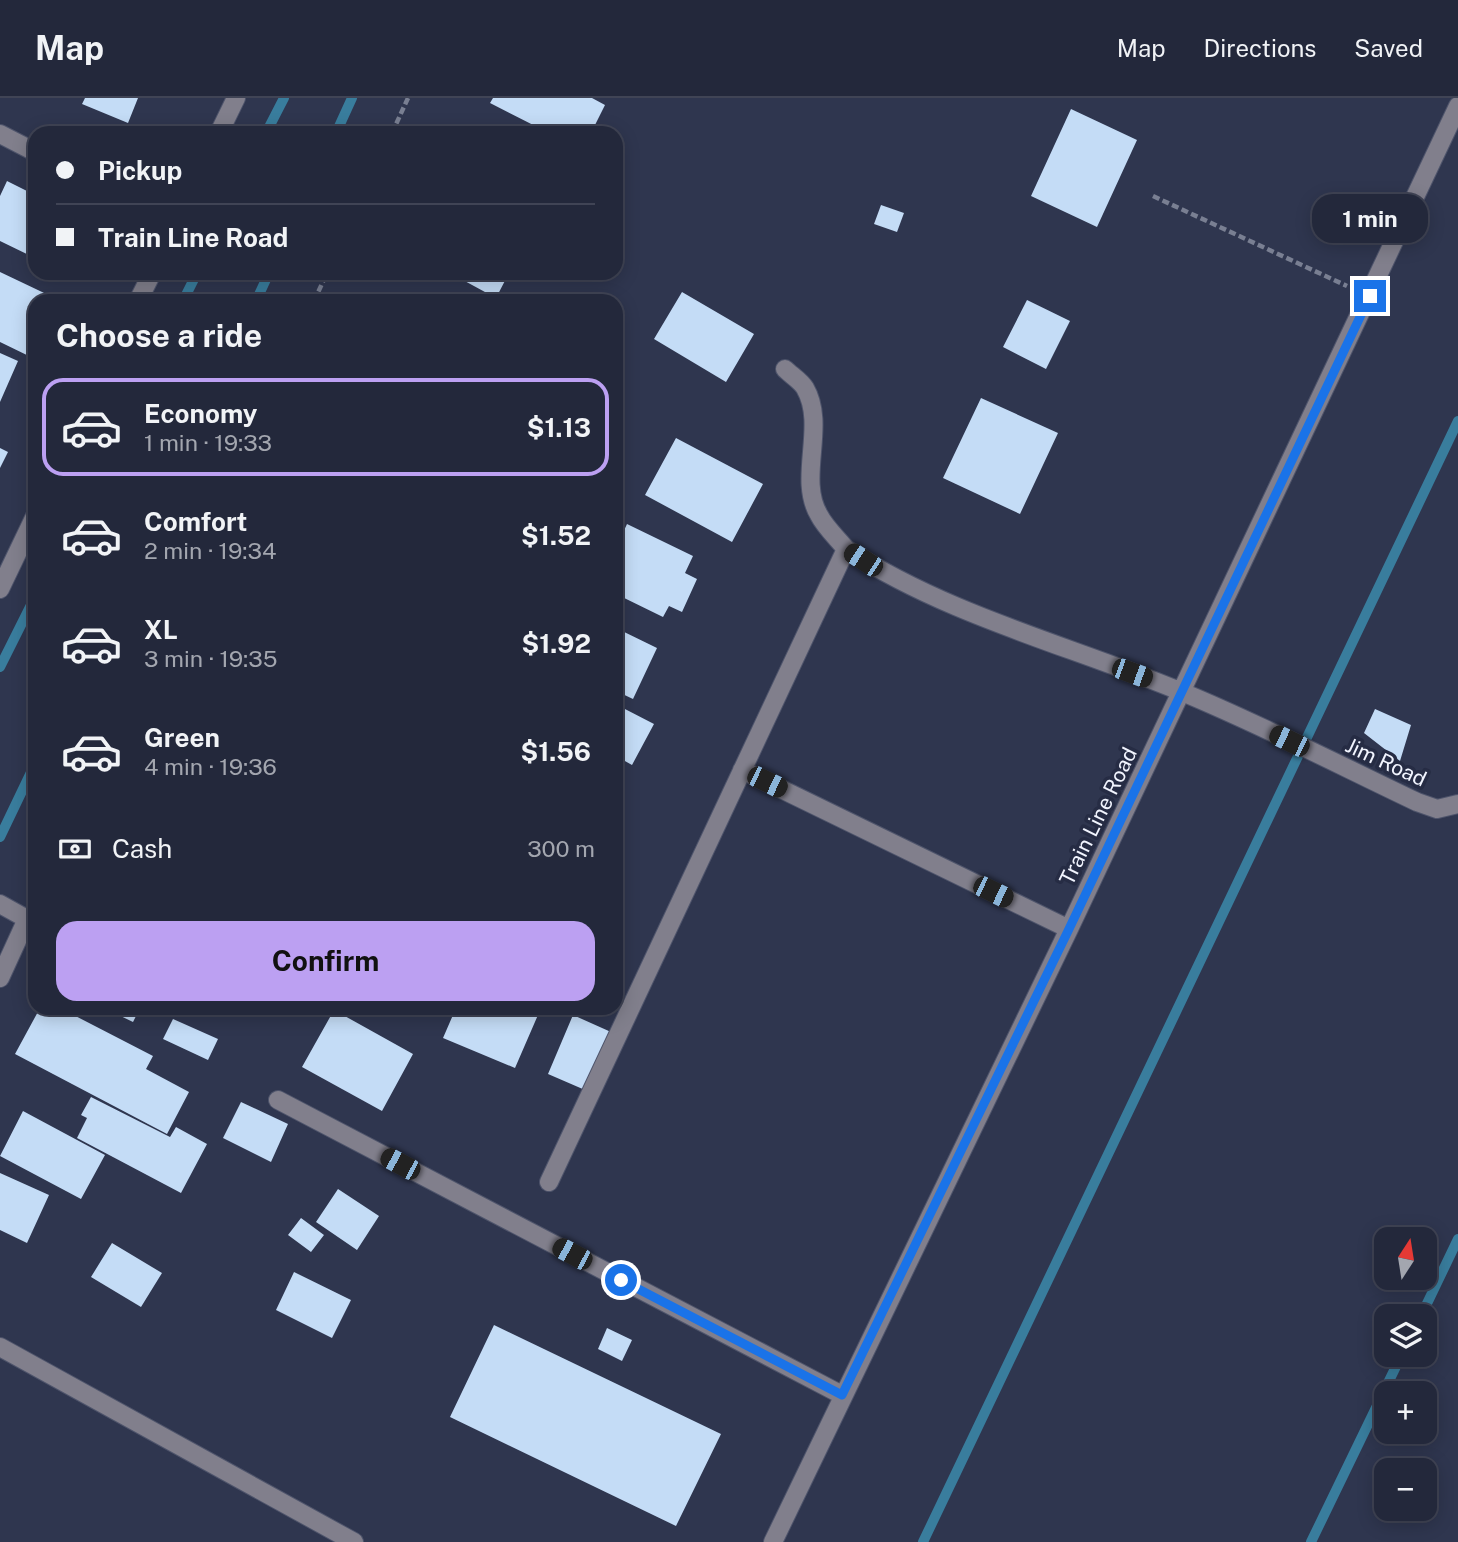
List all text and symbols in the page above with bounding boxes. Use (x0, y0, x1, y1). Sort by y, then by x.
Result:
text: Map (35, 29, 104, 67)
text: Map (1117, 34, 1166, 62)
text: Directions (1204, 34, 1316, 62)
text: Saved (1354, 34, 1423, 62)
text: Pickup (98, 155, 182, 186)
callout: 1 min (1312, 194, 1428, 244)
text: 1 min (1342, 205, 1398, 232)
text: Train Line Road (98, 222, 288, 253)
route end (1354, 280, 1386, 312)
text: Choose a ride (56, 317, 262, 354)
icon: car (60, 396, 123, 459)
text: Economy (144, 398, 257, 429)
text: $1.13 (527, 412, 591, 443)
text: 1 min · 19:33 (144, 429, 272, 456)
icon: car (60, 504, 123, 567)
text: Comfort (144, 506, 247, 537)
text: $1.52 (521, 520, 591, 551)
text: 2 min · 19:34 (144, 537, 276, 564)
car (840, 540, 887, 580)
icon: car (60, 612, 123, 675)
text: XL (144, 614, 178, 645)
text: $1.92 (522, 628, 591, 659)
text: 3 min · 19:35 (144, 645, 278, 672)
car (1109, 656, 1156, 690)
icon: car (60, 720, 123, 783)
text: Green (144, 722, 220, 753)
car (1266, 722, 1313, 760)
street label: Jim Road (1342, 732, 1430, 792)
text: $1.56 (520, 736, 591, 767)
street label: Train Line Road (1054, 743, 1142, 889)
text: 4 min · 19:36 (144, 753, 277, 780)
car (744, 763, 791, 801)
icon: cash (56, 830, 94, 868)
text: Cash (112, 833, 172, 864)
text: 300 m (527, 835, 595, 862)
car (970, 873, 1017, 911)
button: Confirm (56, 921, 595, 1001)
car (377, 1145, 424, 1183)
north arrow (1374, 1227, 1437, 1290)
map controls (1374, 1227, 1437, 1521)
car (549, 1235, 596, 1273)
route start (605, 1264, 637, 1296)
button: layers (1374, 1304, 1437, 1367)
button: + (1374, 1381, 1437, 1444)
button: − (1374, 1458, 1437, 1521)

